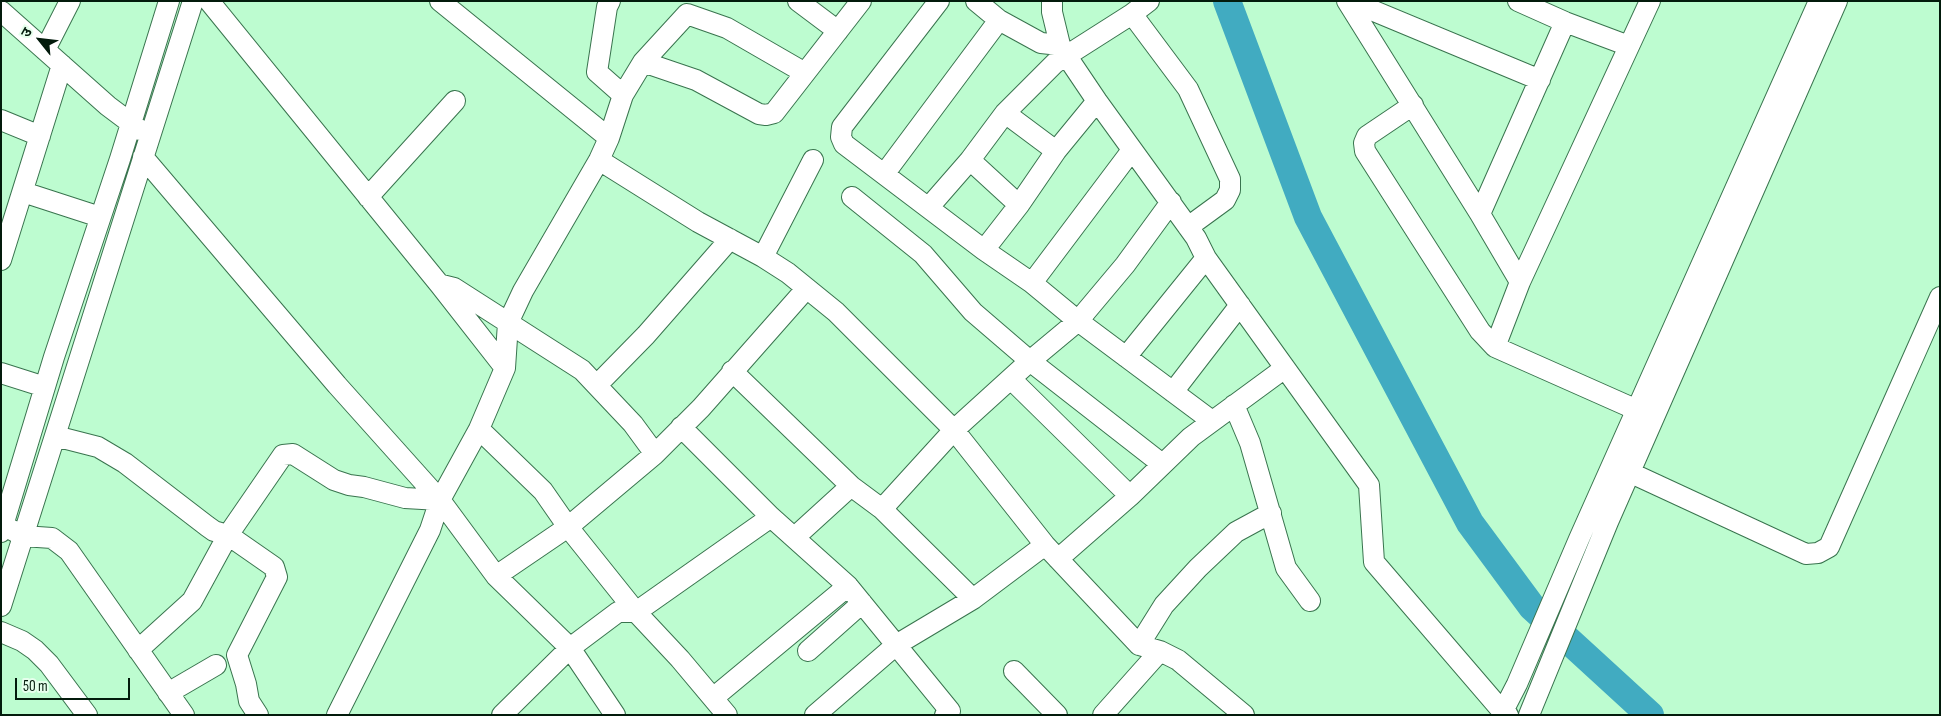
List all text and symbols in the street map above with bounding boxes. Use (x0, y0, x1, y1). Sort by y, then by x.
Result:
north arrow (15, 15, 65, 65)
text: उ (17, 25, 36, 40)
scale bar (18, 668, 132, 700)
text: 50 m (23, 677, 48, 696)

